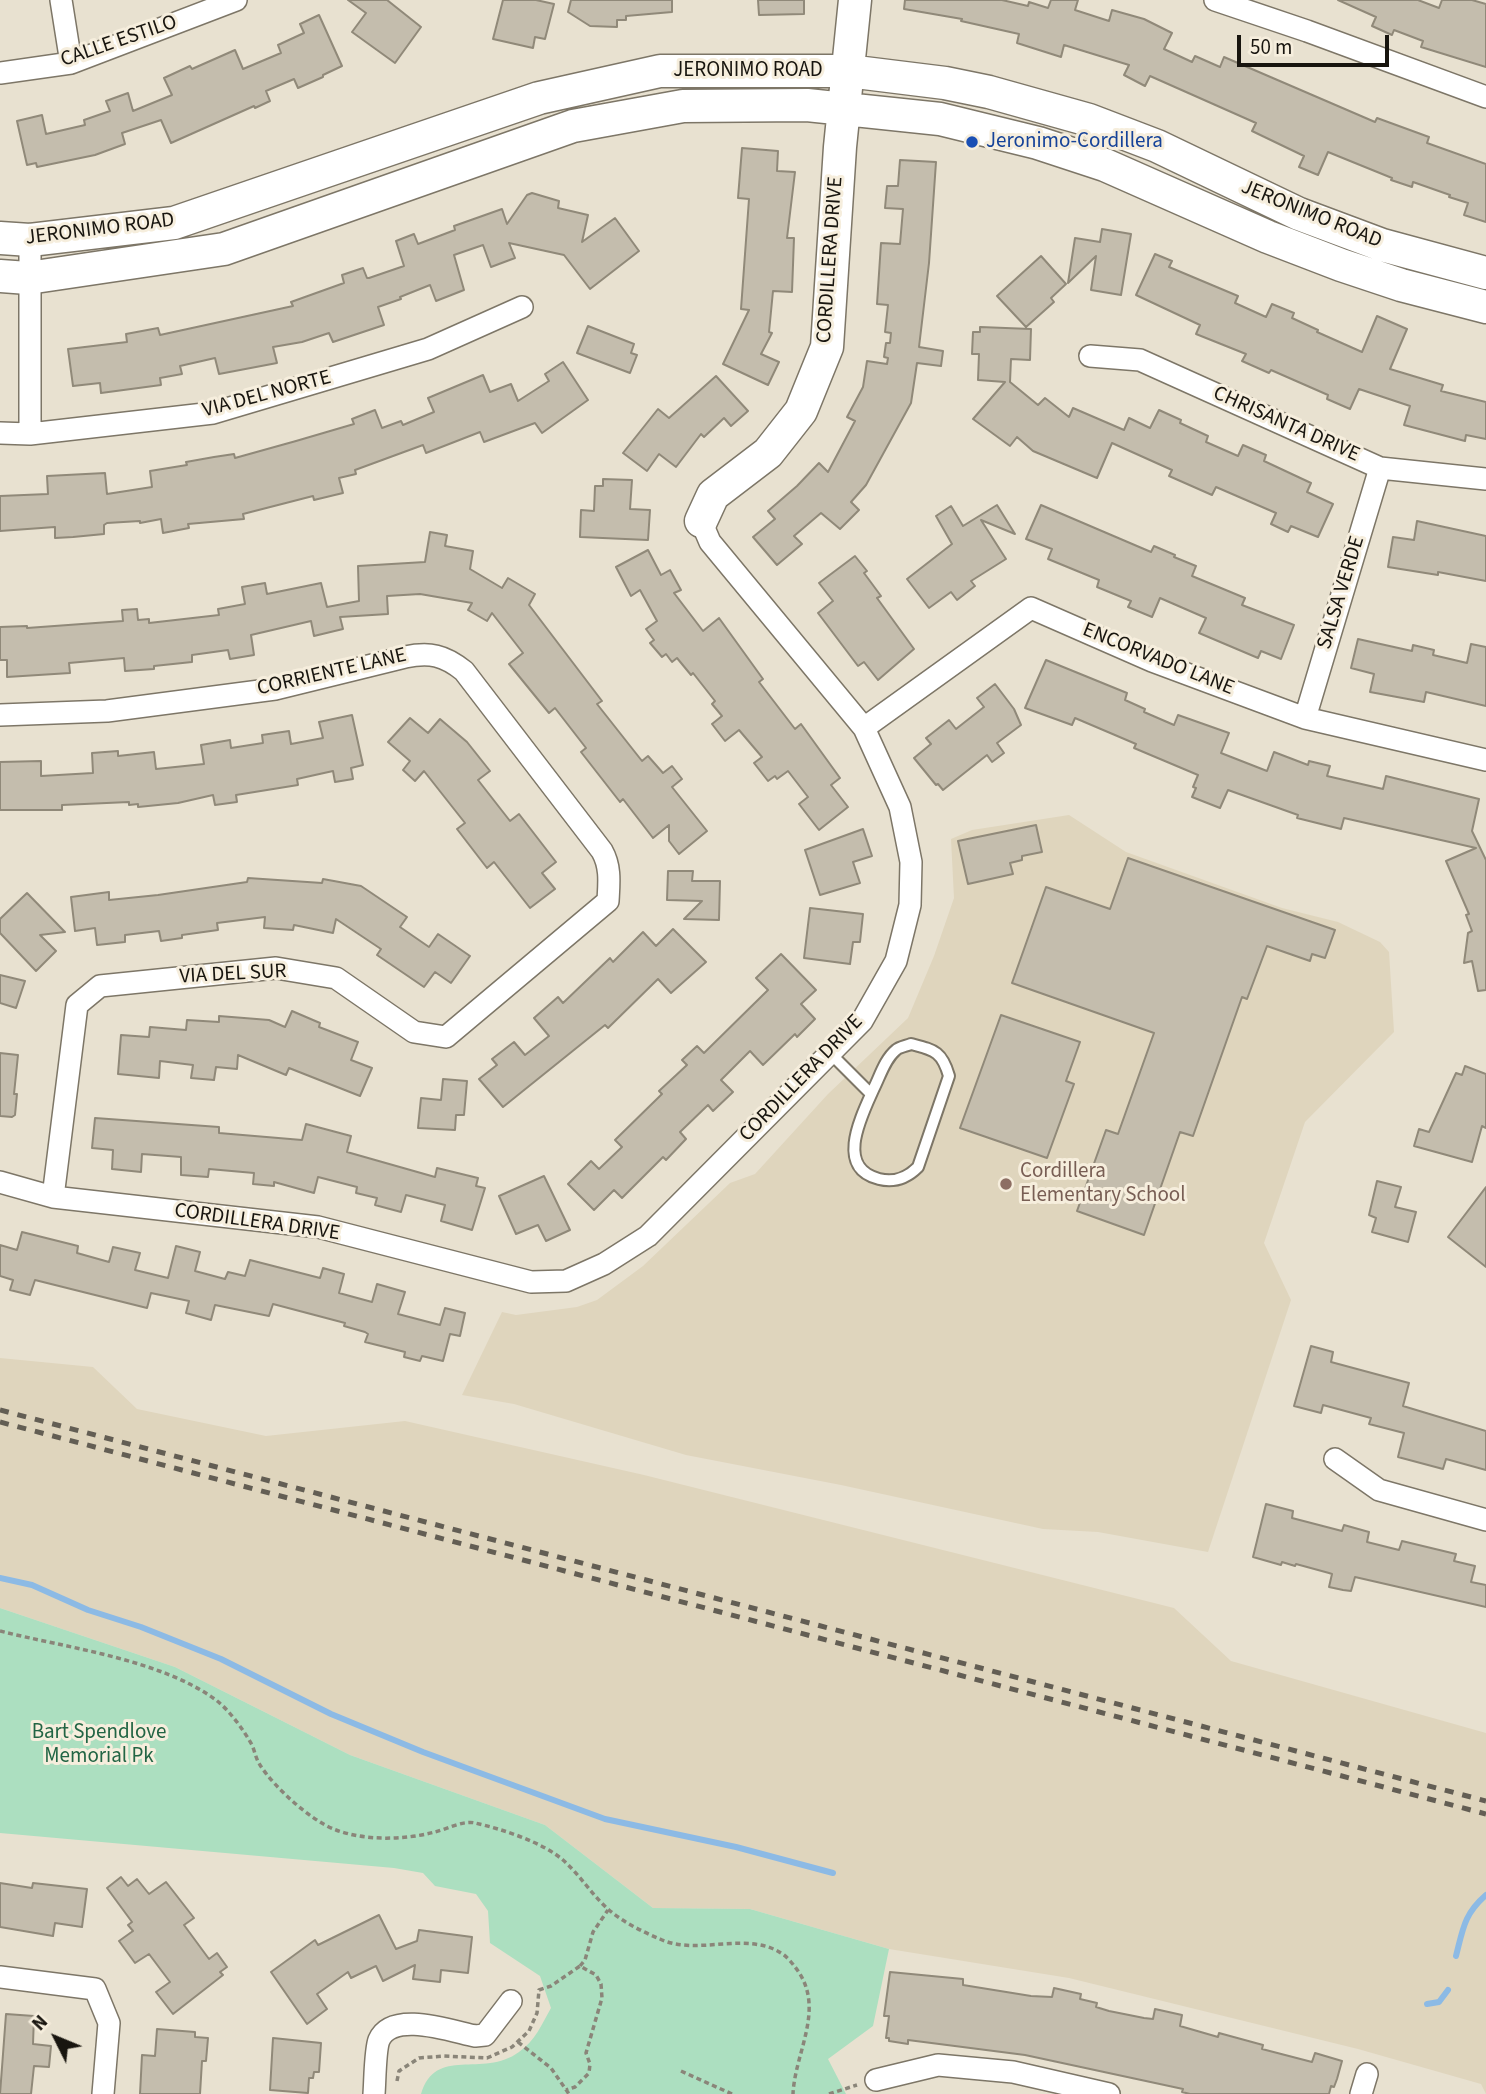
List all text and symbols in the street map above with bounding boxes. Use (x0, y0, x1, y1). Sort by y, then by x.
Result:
street label: CALLE ESTILO (58, 10, 180, 74)
scale bar (1241, 21, 1393, 65)
text: 50 m (1250, 32, 1292, 62)
street label: JERONIMO ROAD (673, 58, 823, 84)
place label: Jeronimo-Cordillera (986, 129, 1163, 155)
marker: Jeronimo-Cordillera (964, 134, 980, 150)
street label: JERONIMO ROAD (1237, 175, 1385, 255)
street label: CORDILLERA DRIVE (813, 176, 849, 344)
street label: JERONIMO ROAD (24, 208, 176, 252)
street label: VIA DEL NORTE (200, 366, 334, 424)
street label: CHRISANTA DRIVE (1209, 381, 1363, 469)
street label: SALSA VERDE (1313, 533, 1371, 653)
street label: ENCORVADO LANE (1078, 618, 1238, 702)
street label: CORRIENTE LANE (255, 644, 409, 702)
street label: VIA DEL SUR (179, 960, 287, 990)
street label: CORDILLERA DRIVE (735, 1010, 869, 1148)
place label: Cordillera Elementary School (1020, 1159, 1186, 1209)
marker: Cordillera Elementary School (998, 1176, 1014, 1192)
street label: CORDILLERA DRIVE (173, 1199, 341, 1247)
park label: Bart Spendlove Memorial Pk (32, 1720, 166, 1770)
north arrow (21, 2003, 91, 2073)
text: N (26, 2010, 54, 2037)

